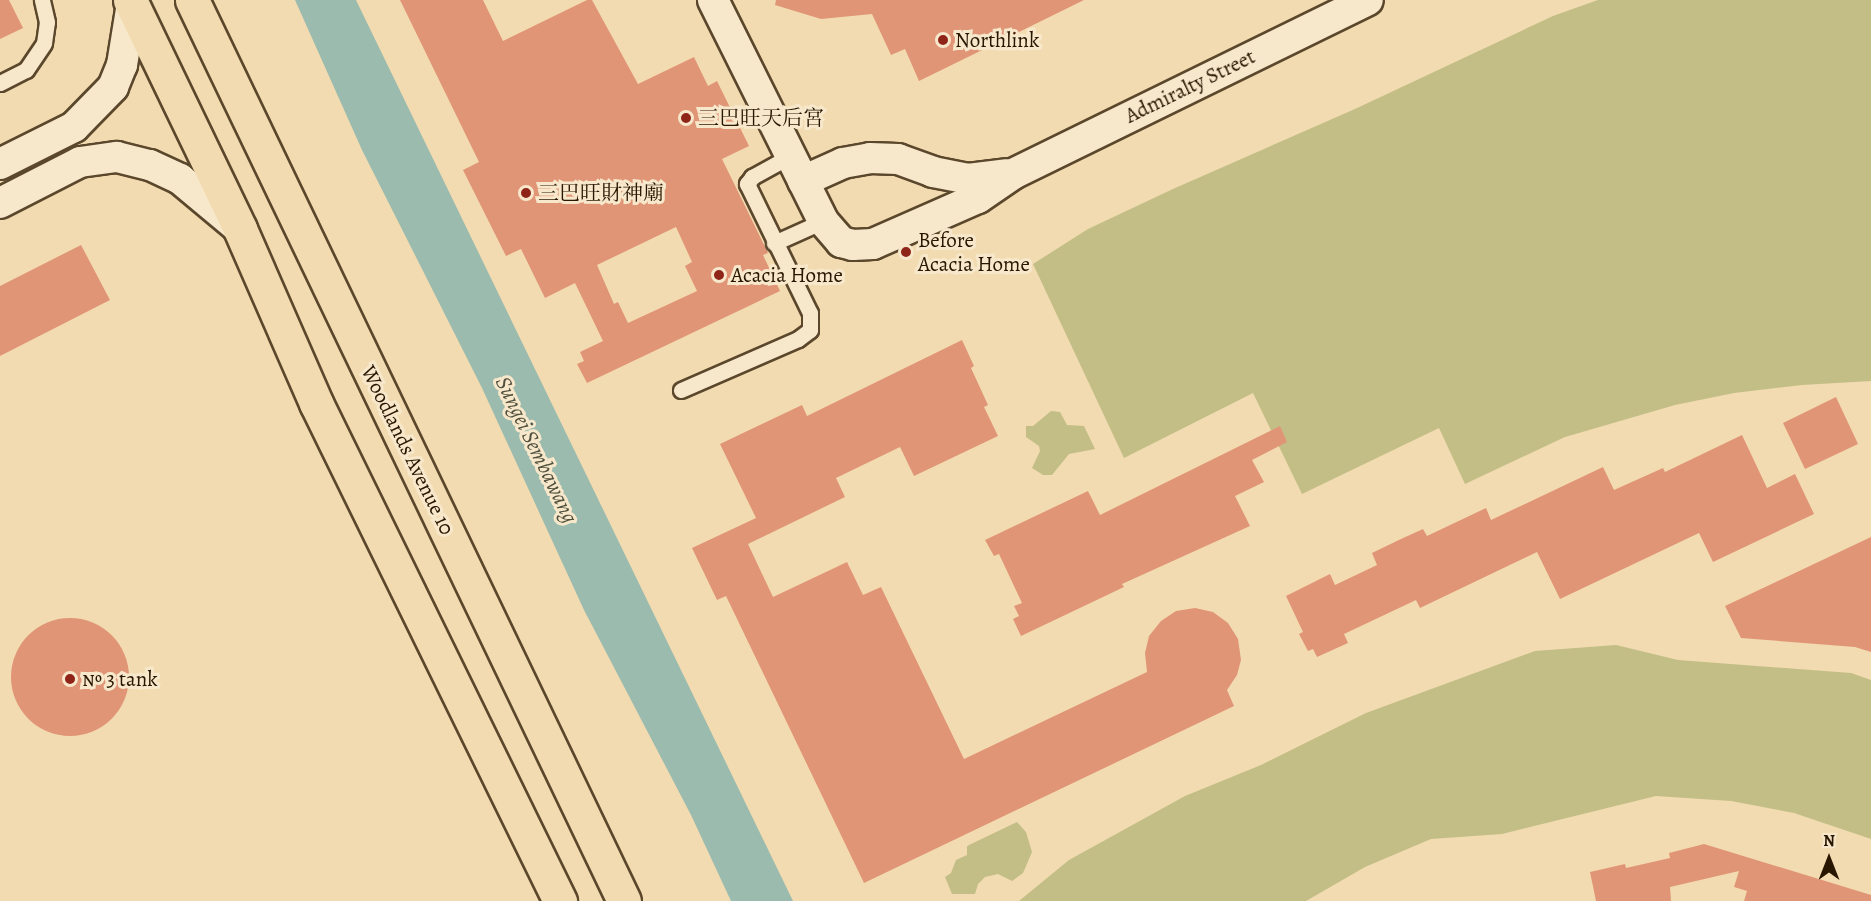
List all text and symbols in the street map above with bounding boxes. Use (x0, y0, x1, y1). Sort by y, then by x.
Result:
place label: Northlink (955, 27, 1039, 53)
marker: Northlink (936, 33, 950, 47)
street label: Admiralty Street (1121, 44, 1259, 128)
place label: 三巴旺天后宮 (698, 105, 824, 131)
marker: 三巴旺天后宮 (679, 111, 693, 125)
place label: 三巴旺財神廟 (538, 180, 664, 206)
marker: 三巴旺財神廟 (519, 186, 533, 200)
place label: Before Acacia Home (918, 227, 1030, 277)
marker: Before Acacia Home (899, 245, 913, 259)
place label: Acacia Home (731, 262, 843, 288)
marker: Acacia Home (712, 268, 726, 282)
street label: Woodlands Avenue 10 (356, 361, 460, 539)
water label: Sungei Sembawang (489, 373, 583, 527)
place label: № 3 tank (82, 666, 158, 692)
marker: № 3 tank (63, 672, 77, 686)
north arrow (1799, 829, 1859, 889)
text: N (1823, 830, 1835, 852)

